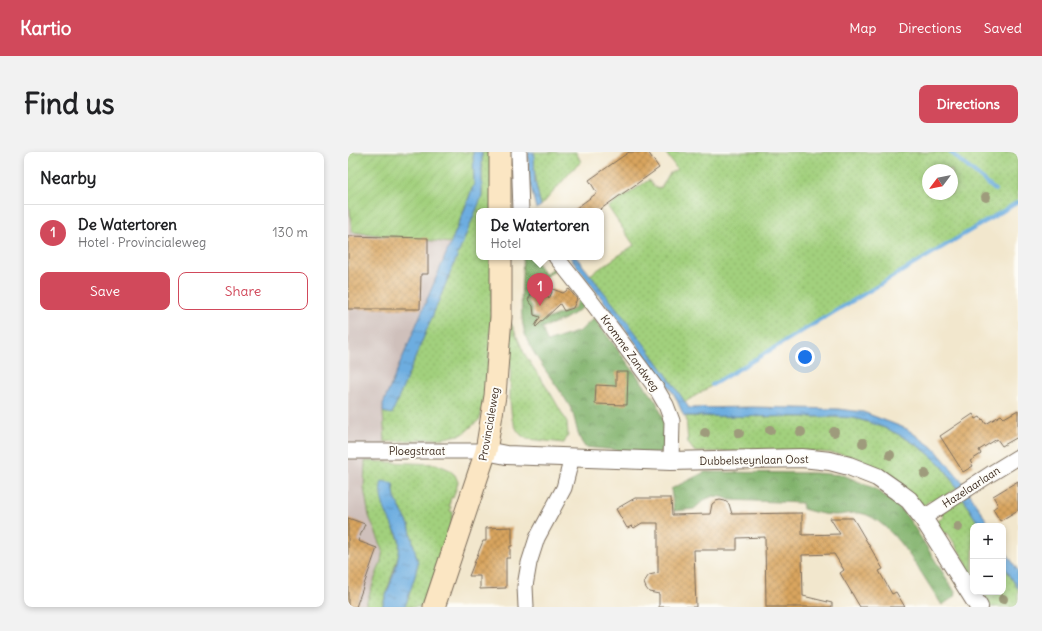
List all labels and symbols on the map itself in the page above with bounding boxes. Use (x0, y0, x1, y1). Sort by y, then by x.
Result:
north arrow (922, 164, 958, 200)
pin: 1 (527, 273, 553, 306)
street label: Kromme Zandweg (598, 312, 662, 394)
your location (795, 347, 815, 367)
street label: Provincialeweg (476, 386, 502, 462)
street label: Ploegstraat (389, 444, 446, 458)
street label: Dubbelsteynlaan Oost (699, 452, 809, 468)
street label: Hazelaarlaan (940, 463, 1002, 511)

